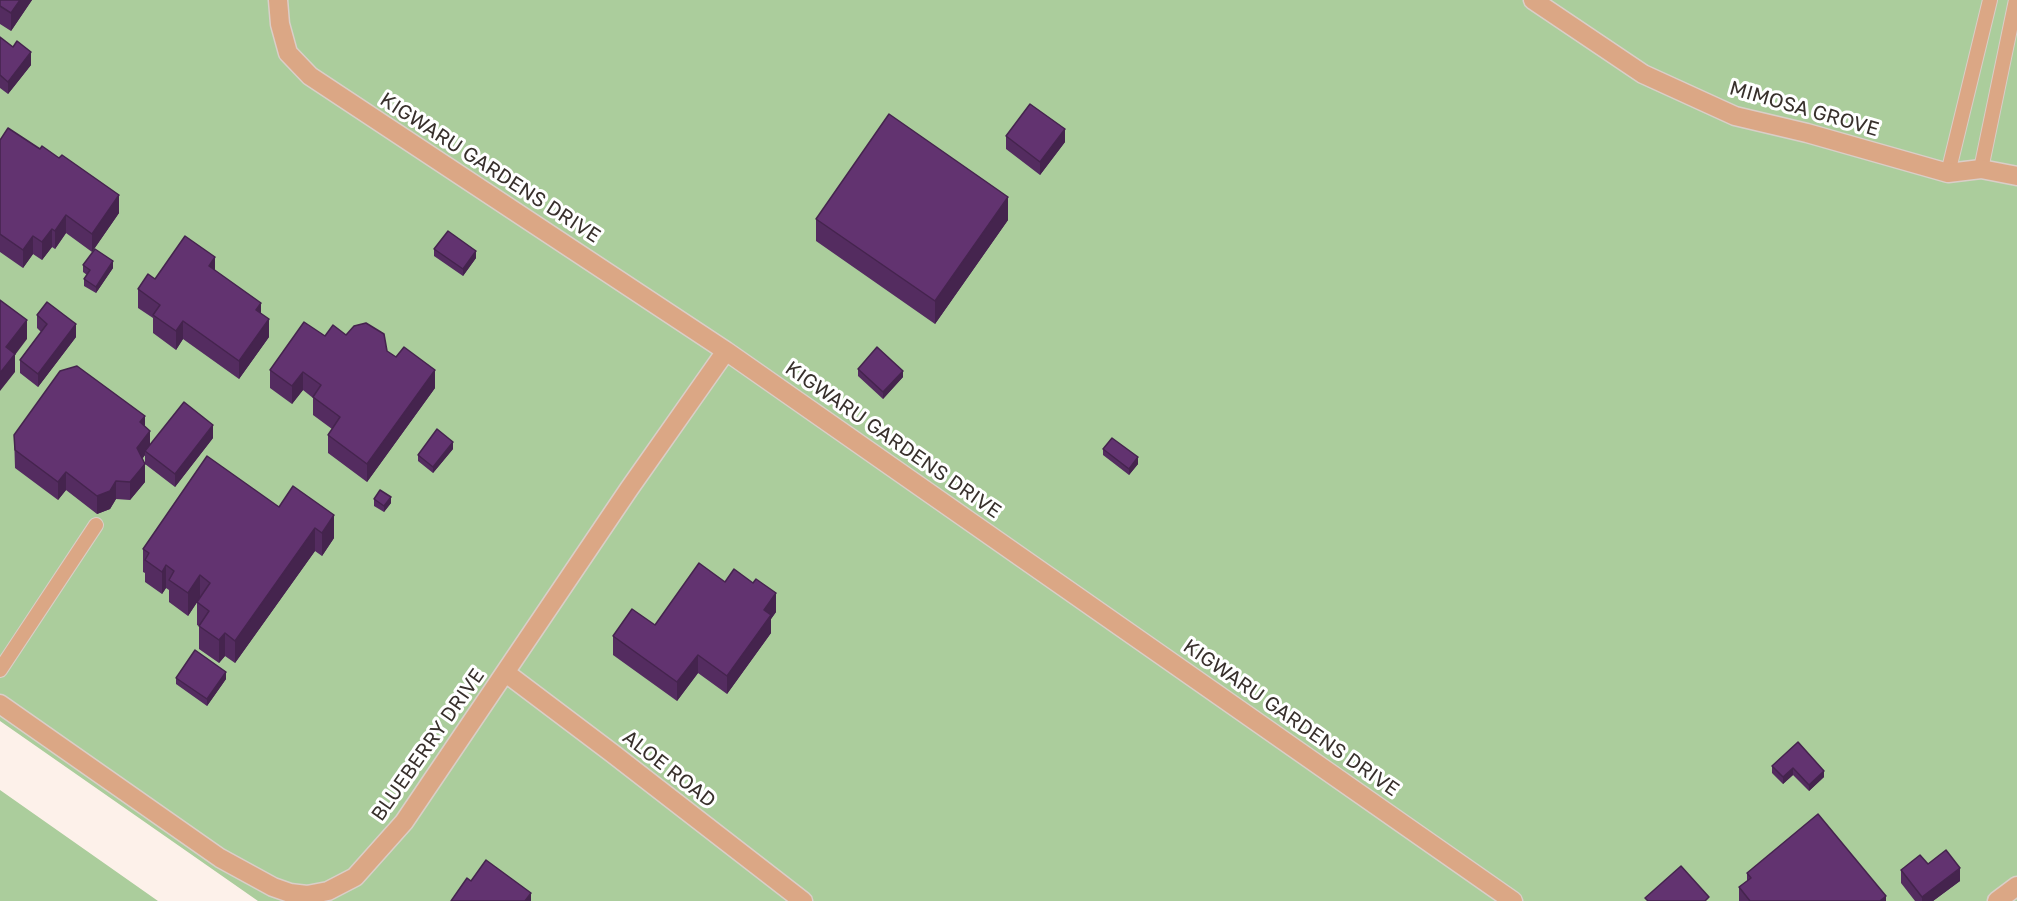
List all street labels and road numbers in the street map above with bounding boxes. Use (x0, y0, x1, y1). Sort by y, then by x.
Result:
street label: MIMOSA GROVE (1727, 76, 1881, 142)
street label: KIGWARU GARDENS DRIVE (375, 88, 605, 248)
street label: KIGWARU GARDENS DRIVE (781, 356, 1005, 524)
street label: KIGWARU GARDENS DRIVE (1179, 634, 1403, 802)
street label: BLUEBERRY DRIVE (366, 664, 490, 826)
street label: ALOE ROAD (618, 725, 720, 813)

